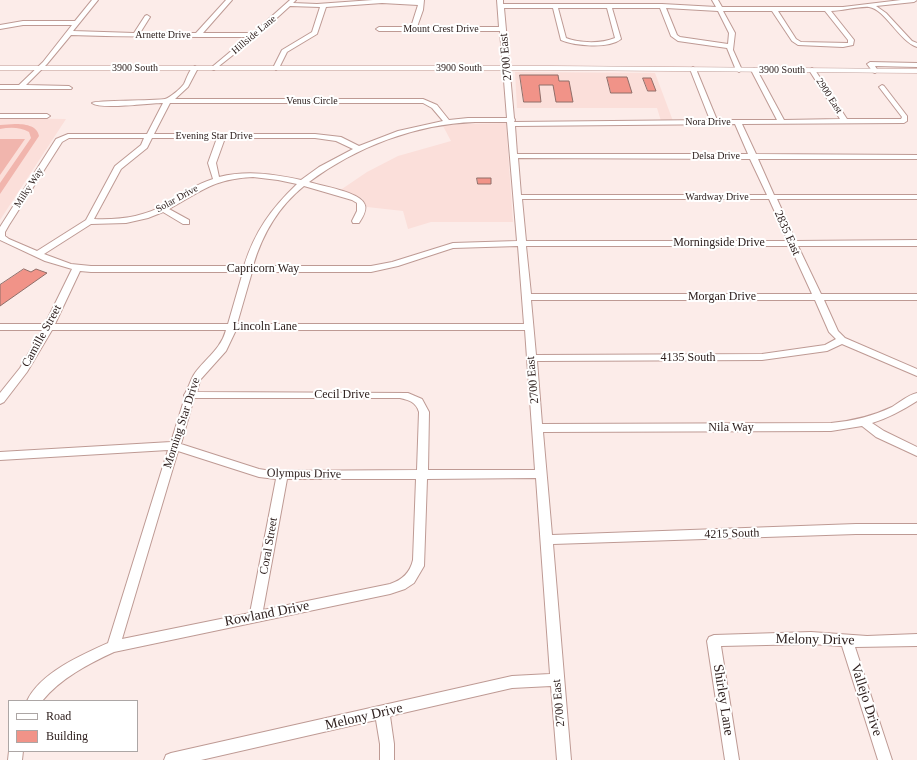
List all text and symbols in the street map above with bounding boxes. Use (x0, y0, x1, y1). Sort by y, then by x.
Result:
street label: Hillside Lane (229, 13, 279, 57)
street label: Mount Crest Drive (403, 23, 479, 35)
street label: Arnette Drive (135, 29, 191, 41)
street label: 2700 East (497, 33, 515, 81)
street label: 3900 South (112, 62, 158, 74)
street label: 3900 South (436, 62, 482, 74)
street label: 3900 South (759, 64, 805, 76)
street label: 2900 East (813, 76, 845, 116)
street label: Venus Circle (286, 95, 338, 107)
street label: Nora Drive (685, 116, 731, 128)
street label: Evening Star Drive (175, 130, 253, 142)
street label: Delsa Drive (692, 150, 740, 162)
street label: Milky Way (12, 166, 46, 210)
street label: Solar Drive (154, 183, 200, 215)
street label: Wardway Drive (685, 191, 749, 203)
street label: 2835 East (771, 208, 803, 258)
street label: Morningside Drive (673, 236, 765, 250)
street label: Capricorn Way (227, 262, 299, 276)
street label: Morgan Drive (688, 290, 756, 304)
street label: Camille Street (19, 302, 65, 370)
street label: Lincoln Lane (233, 320, 297, 334)
street label: 4135 South (660, 351, 716, 365)
street label: 2700 East (524, 356, 542, 404)
street label: Morning Star Drive (161, 376, 203, 470)
street label: Cecil Drive (314, 388, 370, 402)
street label: Nila Way (708, 421, 754, 435)
street label: Olympus Drive (267, 466, 341, 482)
street label: Coral Street (257, 516, 281, 576)
street label: 4215 South (704, 526, 760, 542)
street label: Rowland Drive (223, 598, 311, 630)
street label: Melony Drive (775, 631, 855, 649)
street label: Vallejo Drive (846, 662, 886, 738)
street label: Shirley Lane (709, 663, 737, 737)
street label: 2700 East (550, 679, 568, 727)
legend (8, 700, 138, 752)
street label: Melony Drive (324, 700, 404, 734)
text: Road (46, 709, 71, 723)
text: Building (46, 729, 88, 743)

